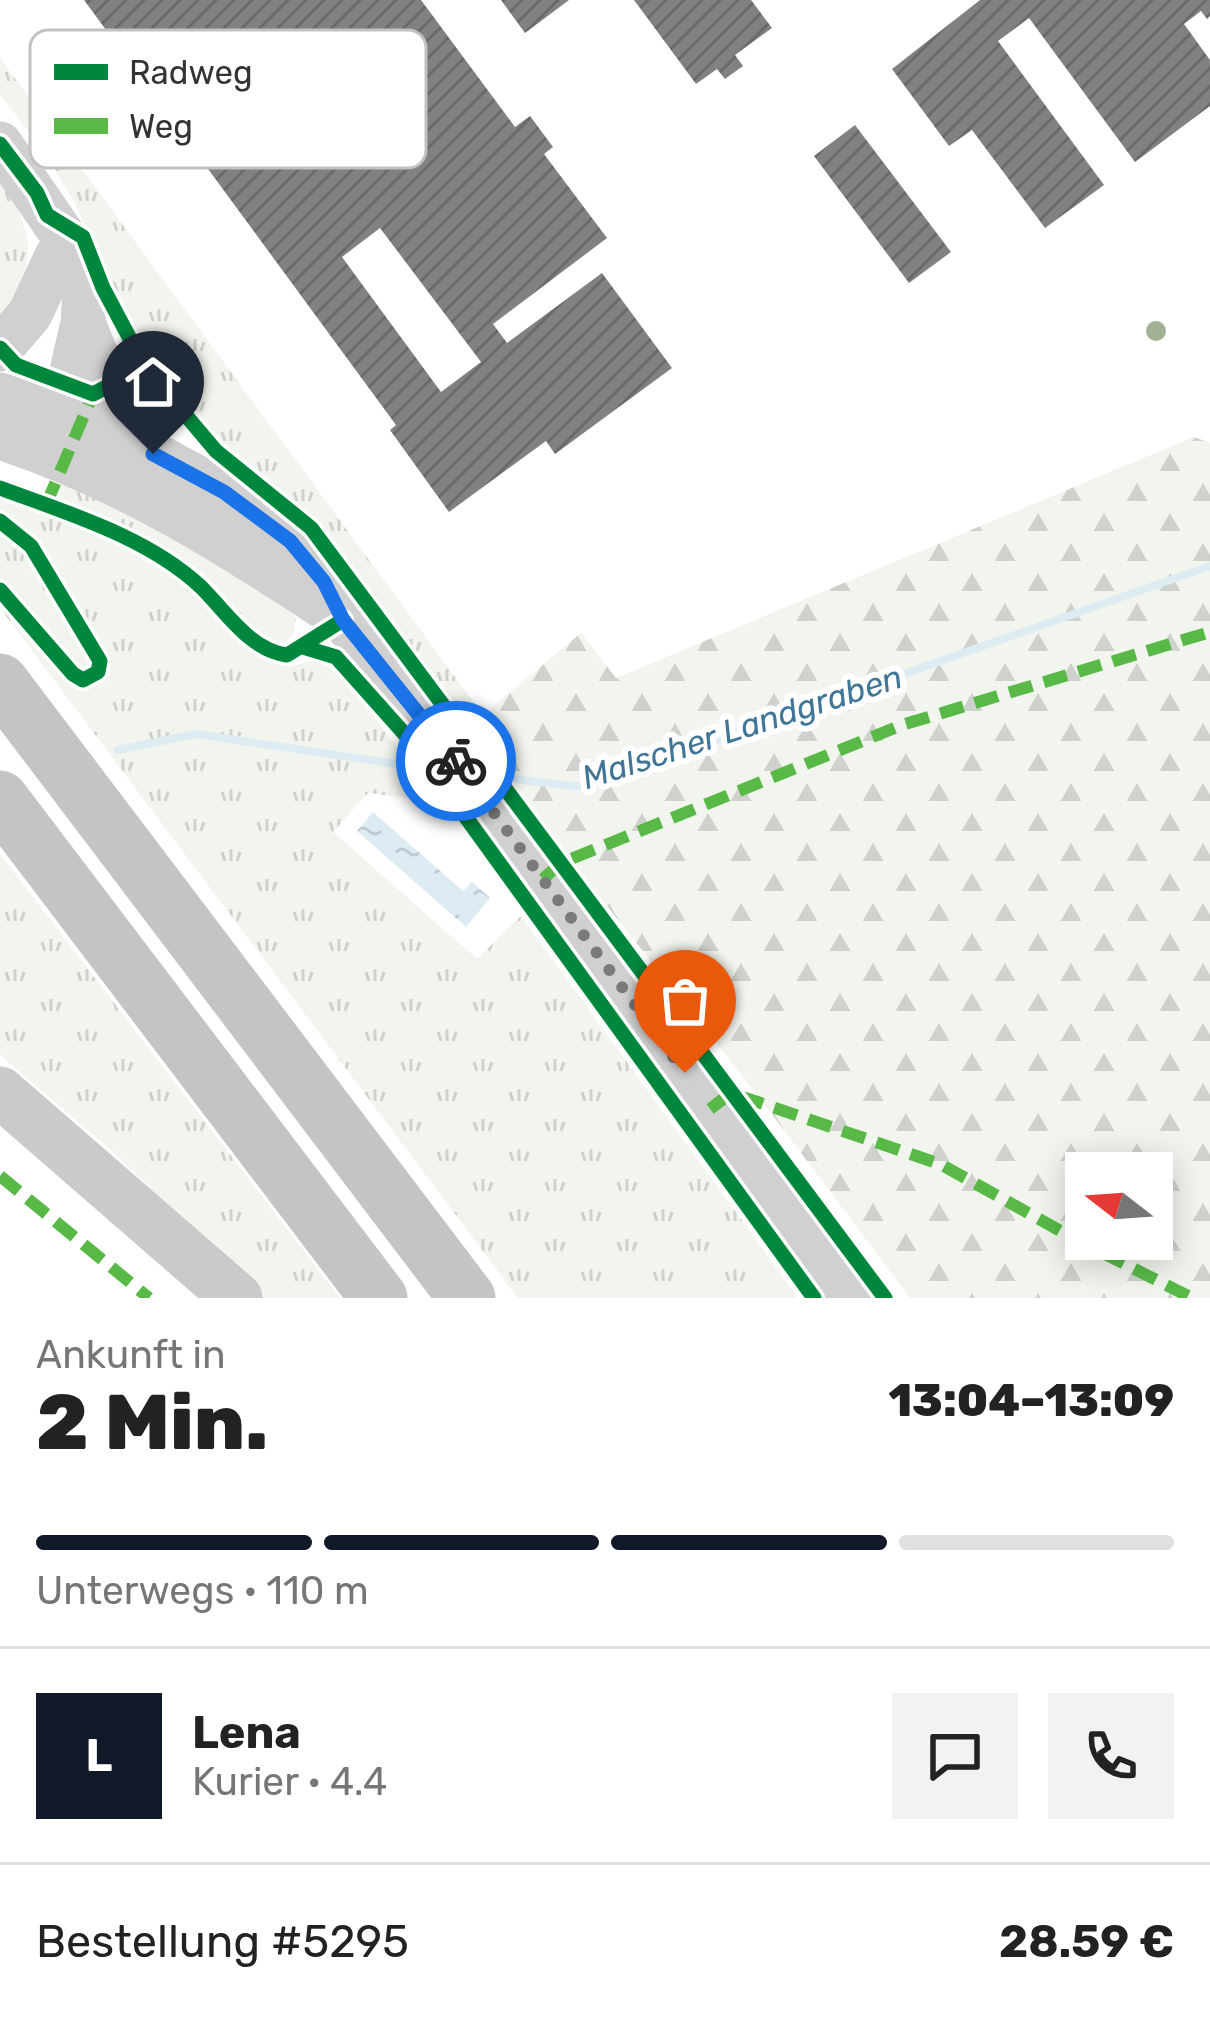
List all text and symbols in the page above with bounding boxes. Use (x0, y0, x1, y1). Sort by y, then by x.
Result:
legend (30, 30, 426, 168)
text: Radweg (129, 53, 253, 92)
text: Weg (129, 107, 193, 146)
pin (102, 331, 204, 454)
icon: home (120, 349, 186, 415)
water label: Malscher Landgraben (577, 657, 907, 797)
courier (396, 701, 516, 821)
icon: bike (423, 728, 489, 794)
pin (634, 950, 736, 1073)
icon: bag (652, 968, 718, 1034)
north arrow (1065, 1152, 1173, 1260)
map controls (1065, 1152, 1173, 1260)
text: Ankunft in (36, 1332, 226, 1378)
text: 13:04–13:09 (888, 1374, 1174, 1427)
text: 2 Min. (36, 1376, 268, 1469)
text: Unterwegs · 110 m (36, 1568, 369, 1614)
button: chat (892, 1693, 1018, 1819)
button: phone (1048, 1693, 1174, 1819)
text: Lena (192, 1706, 301, 1759)
text: L (86, 1729, 112, 1782)
text: Kurier · 4.4 (192, 1759, 387, 1805)
text: Bestellung #5295 (36, 1915, 409, 1968)
text: 28.59 € (999, 1915, 1174, 1968)

